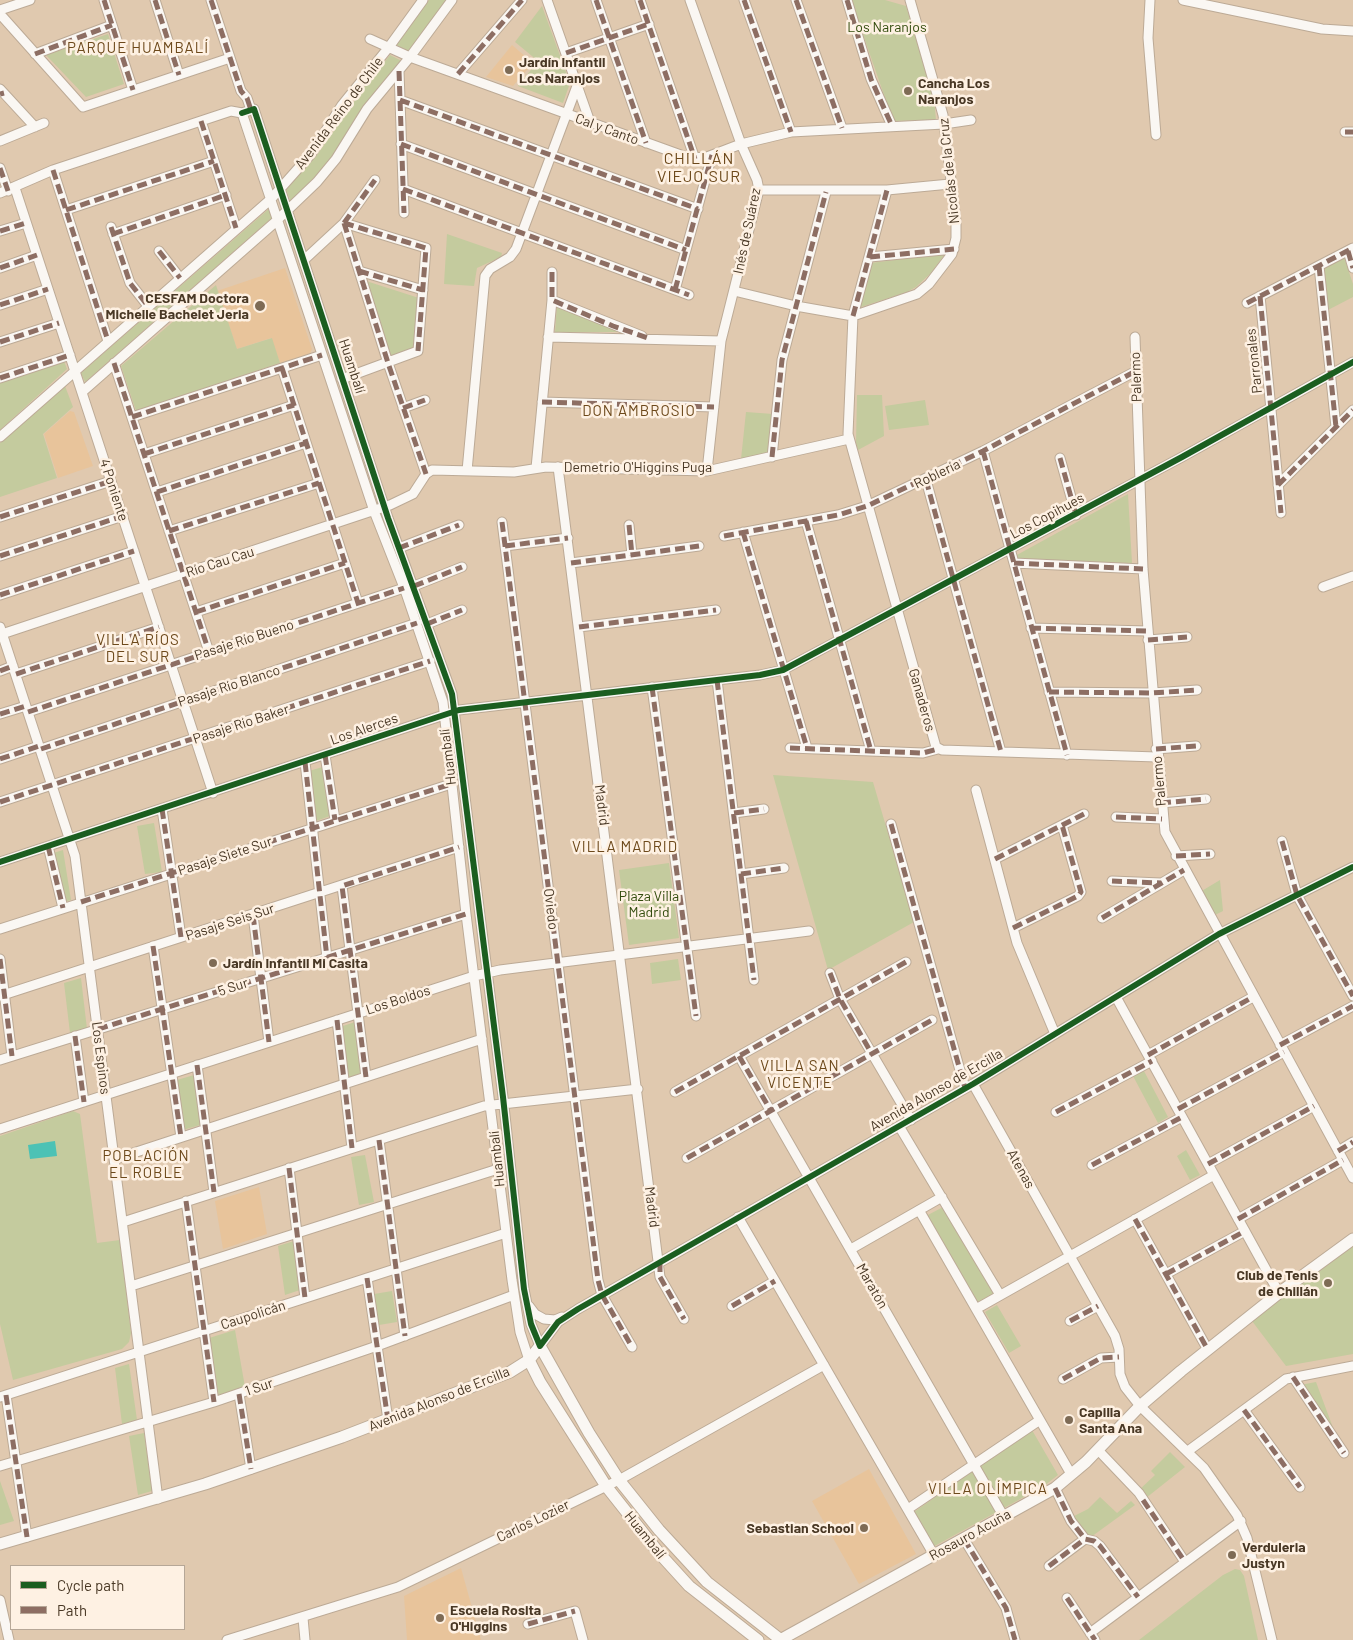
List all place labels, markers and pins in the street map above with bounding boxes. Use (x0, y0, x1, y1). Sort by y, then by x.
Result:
place label: Jardín Infantil Los Naranjos (519, 54, 605, 86)
marker: Jardín Infantil Los Naranjos (503, 64, 515, 76)
place label: Cancha Los Naranjos (918, 75, 990, 108)
marker: Cancha Los Naranjos (902, 85, 914, 97)
place label: CESFAM Doctora Michelle Bachelet Jeria (105, 290, 249, 322)
marker: CESFAM Doctora Michelle Bachelet Jeria (253, 299, 267, 313)
place label: Jardín Infantil Mi Casita (223, 955, 368, 971)
marker: Jardín Infantil Mi Casita (207, 957, 219, 969)
place label: Club de Tenis de Chillán (1236, 1267, 1318, 1300)
marker: Club de Tenis de Chillán (1322, 1277, 1334, 1289)
place label: Capilla Santa Ana (1079, 1404, 1142, 1436)
marker: Capilla Santa Ana (1063, 1414, 1075, 1426)
place label: Sebastian School (746, 1520, 854, 1536)
marker: Sebastian School (858, 1522, 870, 1534)
place label: Verduleria Justyn (1242, 1539, 1306, 1571)
marker: Verduleria Justyn (1226, 1549, 1238, 1561)
place label: Escuela Rosita O'Higgins (450, 1602, 541, 1634)
marker: Escuela Rosita O'Higgins (434, 1612, 446, 1624)

